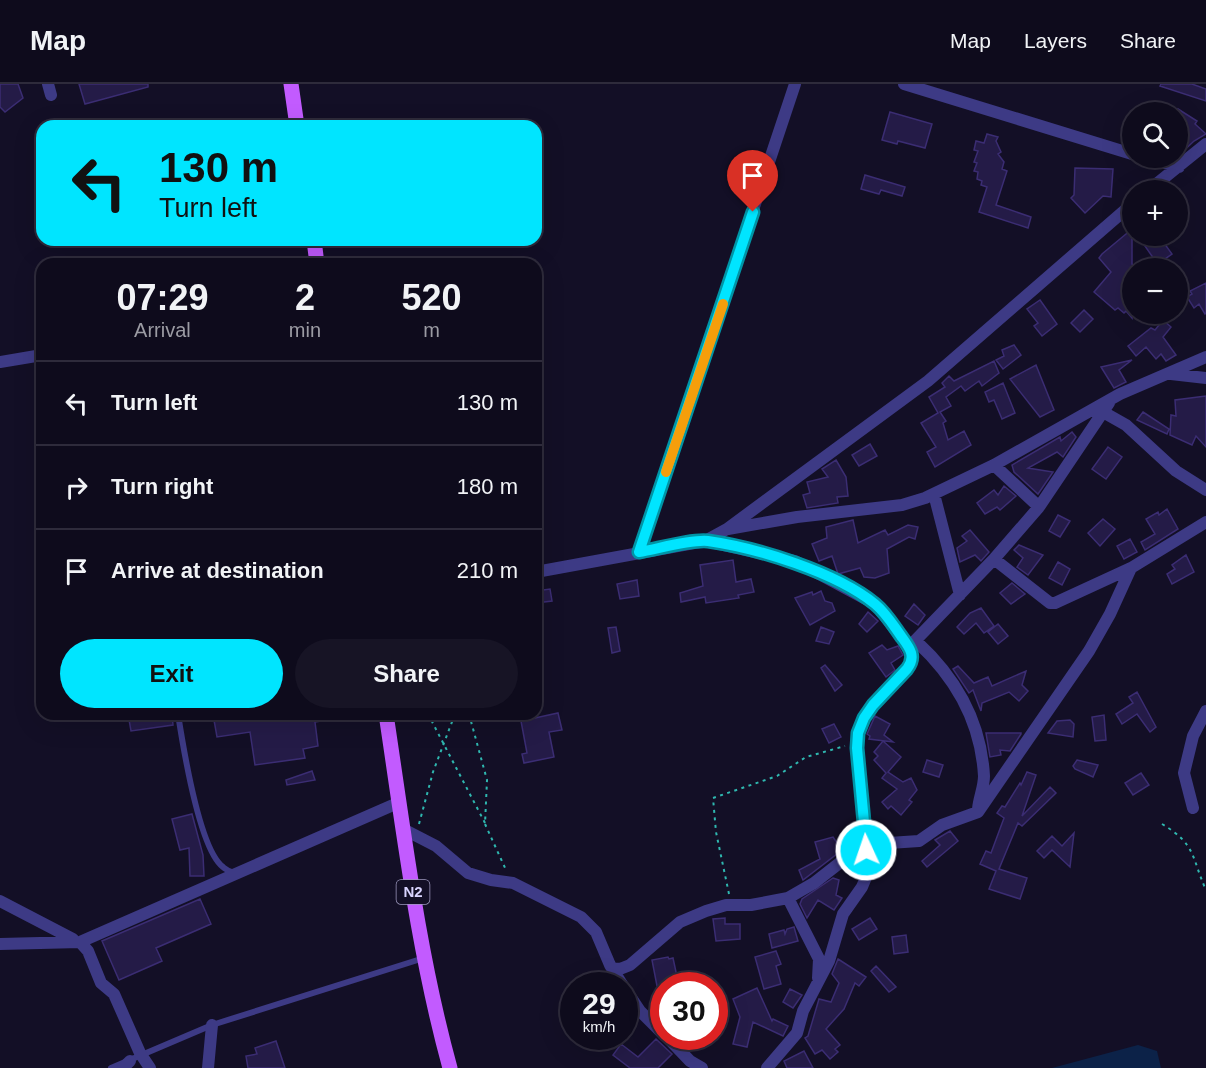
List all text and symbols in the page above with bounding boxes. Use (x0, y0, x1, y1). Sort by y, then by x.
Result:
text: Map (30, 25, 86, 56)
text: Map (950, 29, 991, 52)
text: Layers (1024, 29, 1087, 52)
text: Share (1120, 29, 1176, 52)
map controls (1122, 102, 1188, 324)
button: search (1122, 102, 1188, 168)
icon: left (60, 144, 138, 222)
text: 130 m (159, 144, 278, 191)
pin (727, 150, 778, 212)
icon: arrive (736, 159, 769, 192)
button: + (1122, 180, 1188, 246)
text: Turn left (159, 193, 257, 223)
button: − (1122, 258, 1188, 324)
text: 07:29 (116, 277, 208, 318)
text: 2 (295, 277, 315, 318)
text: 520 (401, 277, 462, 318)
text: Arrival (134, 319, 191, 341)
text: min (289, 319, 321, 341)
text: m (423, 319, 440, 341)
icon: left (60, 387, 93, 420)
text: Turn left (111, 390, 197, 415)
text: 130 m (457, 390, 518, 415)
icon: right (60, 471, 93, 504)
text: Turn right (111, 474, 213, 499)
text: 180 m (457, 474, 518, 499)
icon: arrive (60, 555, 93, 588)
text: Arrive at destination (111, 558, 324, 583)
text: 210 m (457, 558, 518, 583)
button: Exit (60, 639, 283, 708)
button: Share (295, 639, 518, 708)
position arrow (834, 818, 898, 882)
road number: N2 (396, 880, 430, 904)
speed limit sign: 30 (650, 972, 728, 1050)
text: 29 (582, 987, 616, 1020)
text: km/h (583, 1018, 615, 1035)

